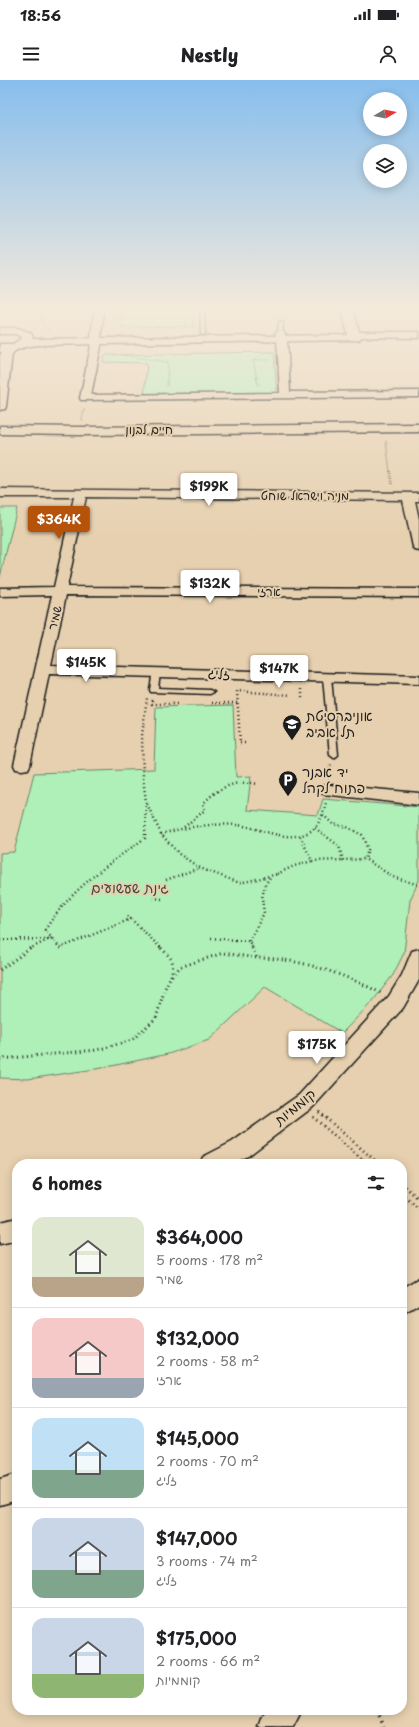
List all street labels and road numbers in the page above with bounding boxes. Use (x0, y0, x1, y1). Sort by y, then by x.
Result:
street label: חיים לבנון (125, 420, 173, 438)
street label: מניה וישראל שוחט (261, 486, 349, 504)
street label: ארזי (257, 582, 281, 600)
street label: שמיר (42, 603, 66, 632)
street label: זליג (207, 663, 231, 684)
street label: קוממיות (269, 1083, 320, 1130)

